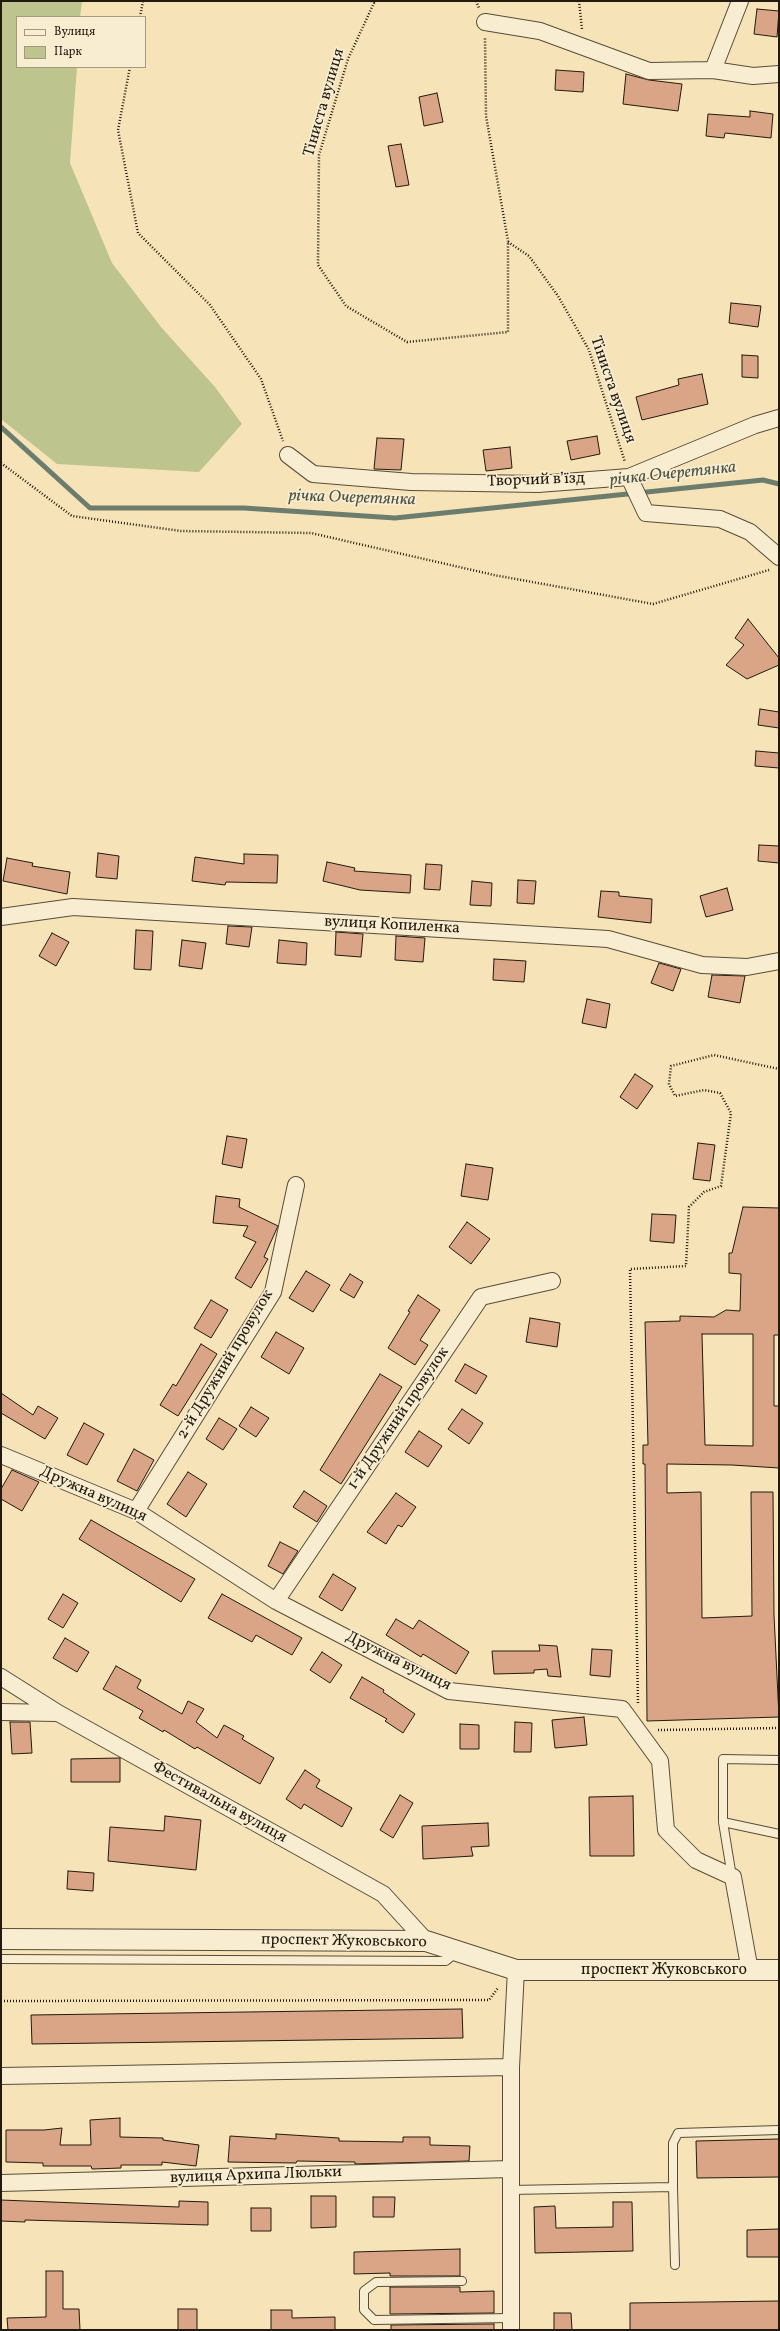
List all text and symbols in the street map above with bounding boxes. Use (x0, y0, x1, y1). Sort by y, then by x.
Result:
legend (16, 16, 146, 68)
text: Вулиця (54, 24, 95, 40)
text: Парк (54, 44, 82, 60)
street label: Тіниста вулиця (300, 47, 350, 159)
street label: Тіниста вулиця (585, 334, 639, 446)
water label: річка Очеретянка (609, 458, 737, 492)
street label: Творчий в’їзд (487, 470, 585, 492)
water label: річка Очеретянка (288, 487, 416, 511)
street label: вулиця Копиленка (324, 913, 460, 939)
street label: 2-й Дружний провулок (174, 1287, 278, 1443)
street label: 1-й Дружний провулок (344, 1344, 454, 1494)
street label: Дружна вулиця (36, 1463, 150, 1527)
street label: Дружна вулиця (342, 1628, 454, 1696)
street label: Фестивальна вулиця (148, 1758, 290, 1848)
street label: проспект Жуковського (261, 1931, 427, 1953)
street label: проспект Жуковського (581, 1961, 747, 1981)
street label: вулиця Архипа Люльки (170, 2163, 342, 2189)

